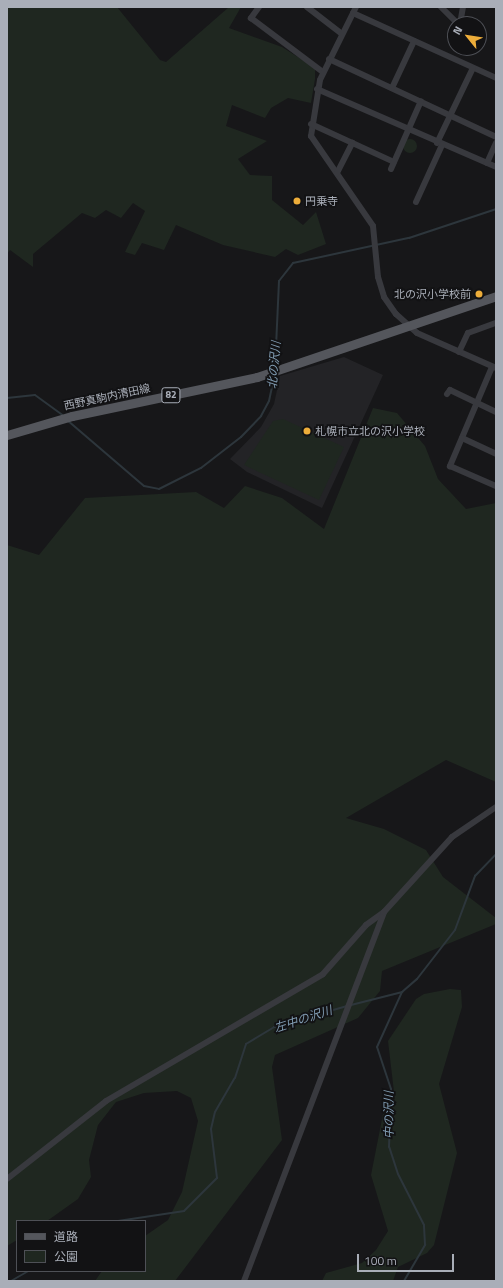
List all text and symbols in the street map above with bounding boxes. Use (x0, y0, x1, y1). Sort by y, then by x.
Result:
north arrow (447, 16, 487, 56)
text: N (449, 23, 466, 38)
place label: 円乗寺 (305, 194, 338, 208)
marker: 円乗寺 (292, 196, 302, 206)
place label: 北の沢小学校前 (394, 287, 471, 301)
marker: 北の沢小学校前 (474, 289, 484, 299)
water label: 北の沢川 (265, 340, 283, 390)
street label: 西野真駒内清田線 (63, 381, 151, 413)
road number: 82 (161, 387, 181, 403)
place label: 札幌市立北の沢小学校 (315, 424, 425, 438)
marker: 札幌市立北の沢小学校 (302, 426, 312, 436)
water label: 左中の沢川 (272, 1003, 334, 1035)
water label: 中の沢川 (382, 1091, 396, 1139)
legend (16, 1220, 146, 1272)
text: 道路 (54, 1227, 78, 1246)
scale bar (359, 1246, 456, 1272)
text: 公園 (54, 1247, 78, 1266)
text: 100 m (364, 1251, 397, 1270)

